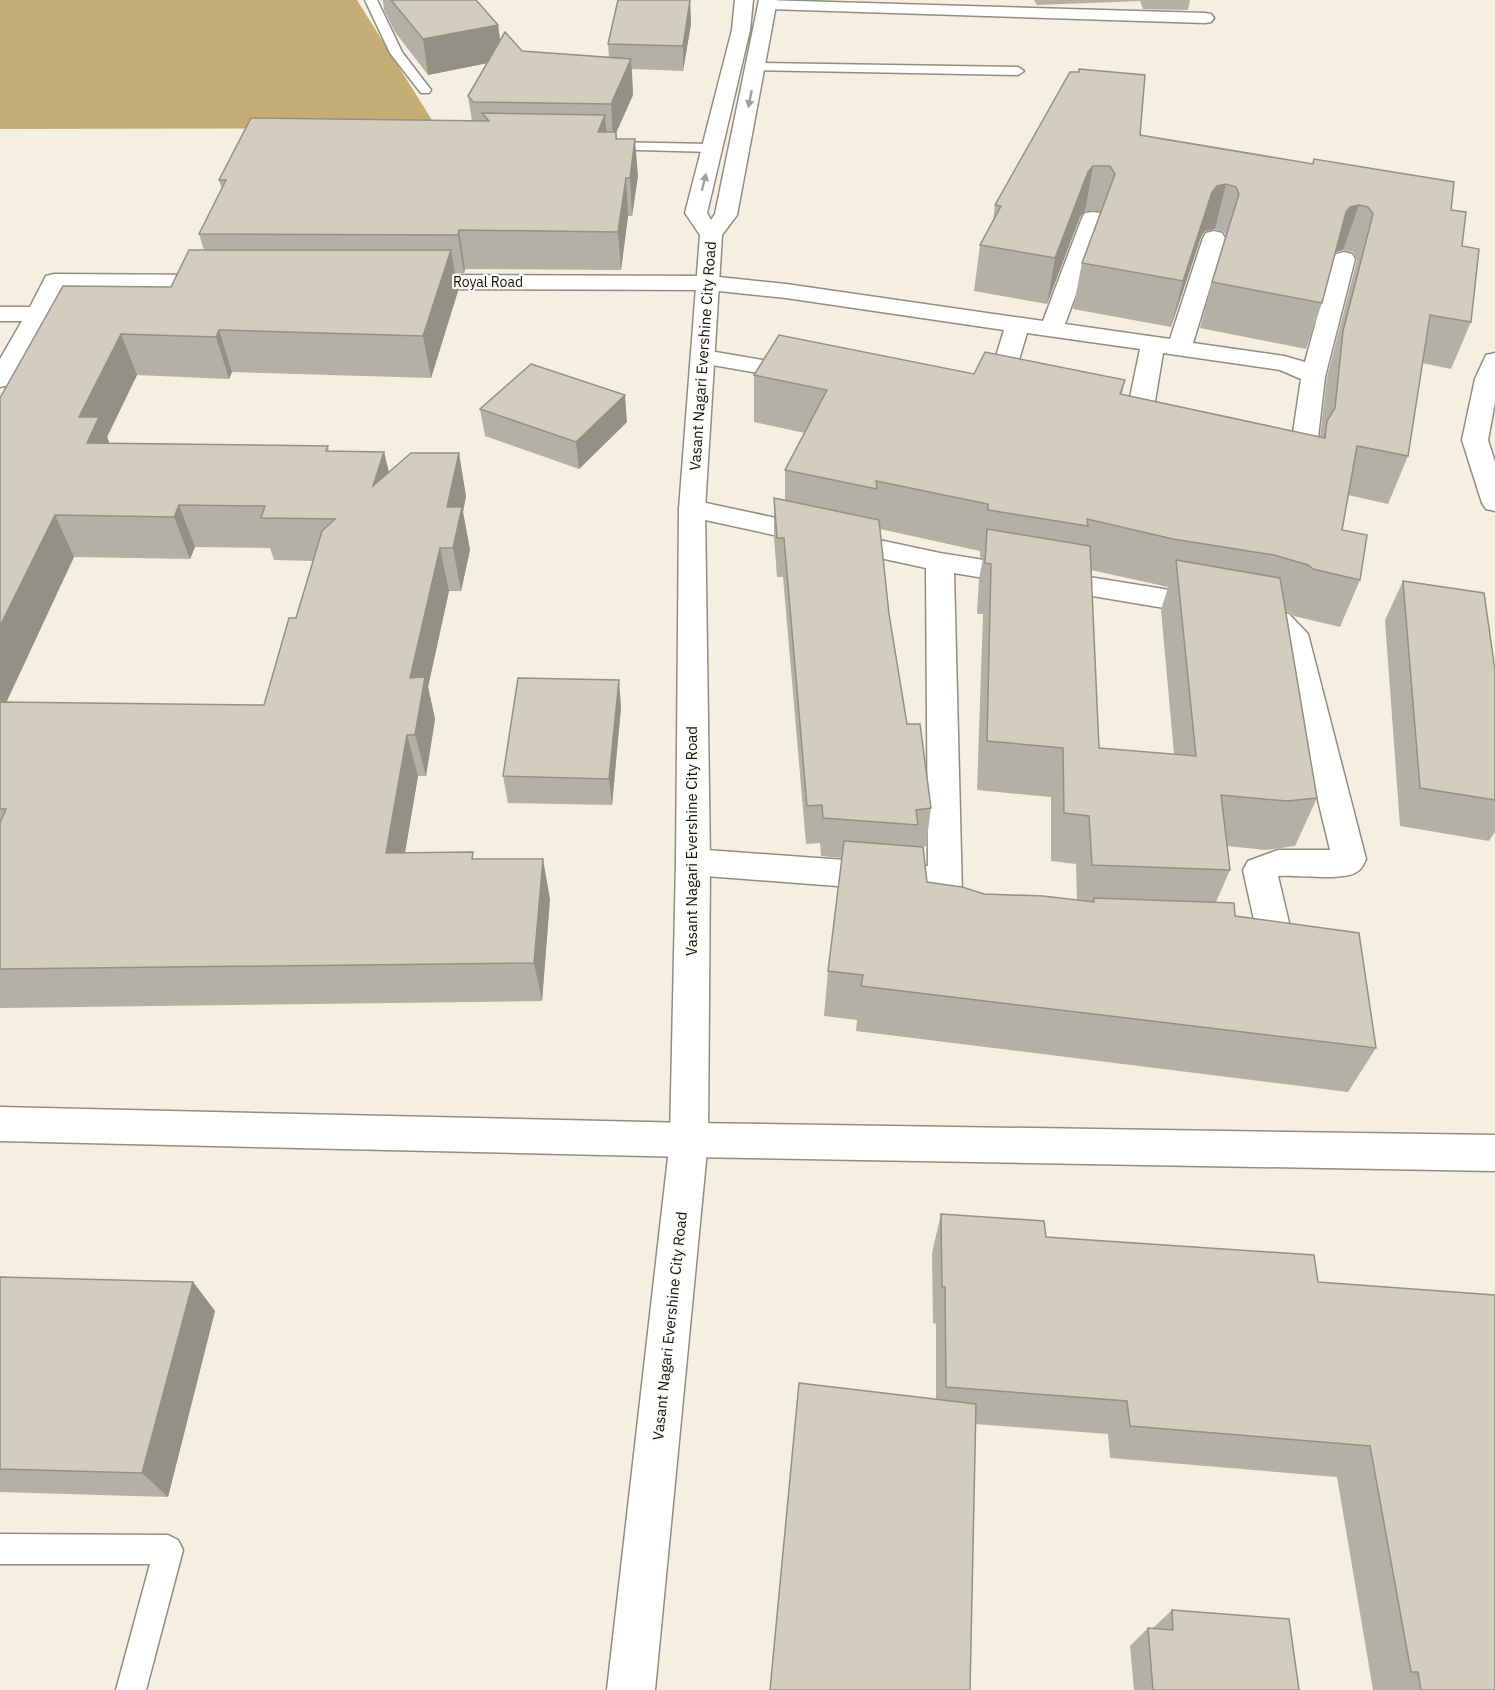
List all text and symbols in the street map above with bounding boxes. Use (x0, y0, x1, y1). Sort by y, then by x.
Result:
one-way arrow (745, 89, 754, 108)
one-way arrow (699, 173, 709, 191)
street label: Vasant Nagari Evershine City Road (685, 241, 720, 471)
street label: Royal Road (453, 273, 523, 291)
street label: Vasant Nagari Evershine City Road (682, 726, 701, 956)
street label: Vasant Nagari Evershine City Road (648, 1211, 691, 1441)

